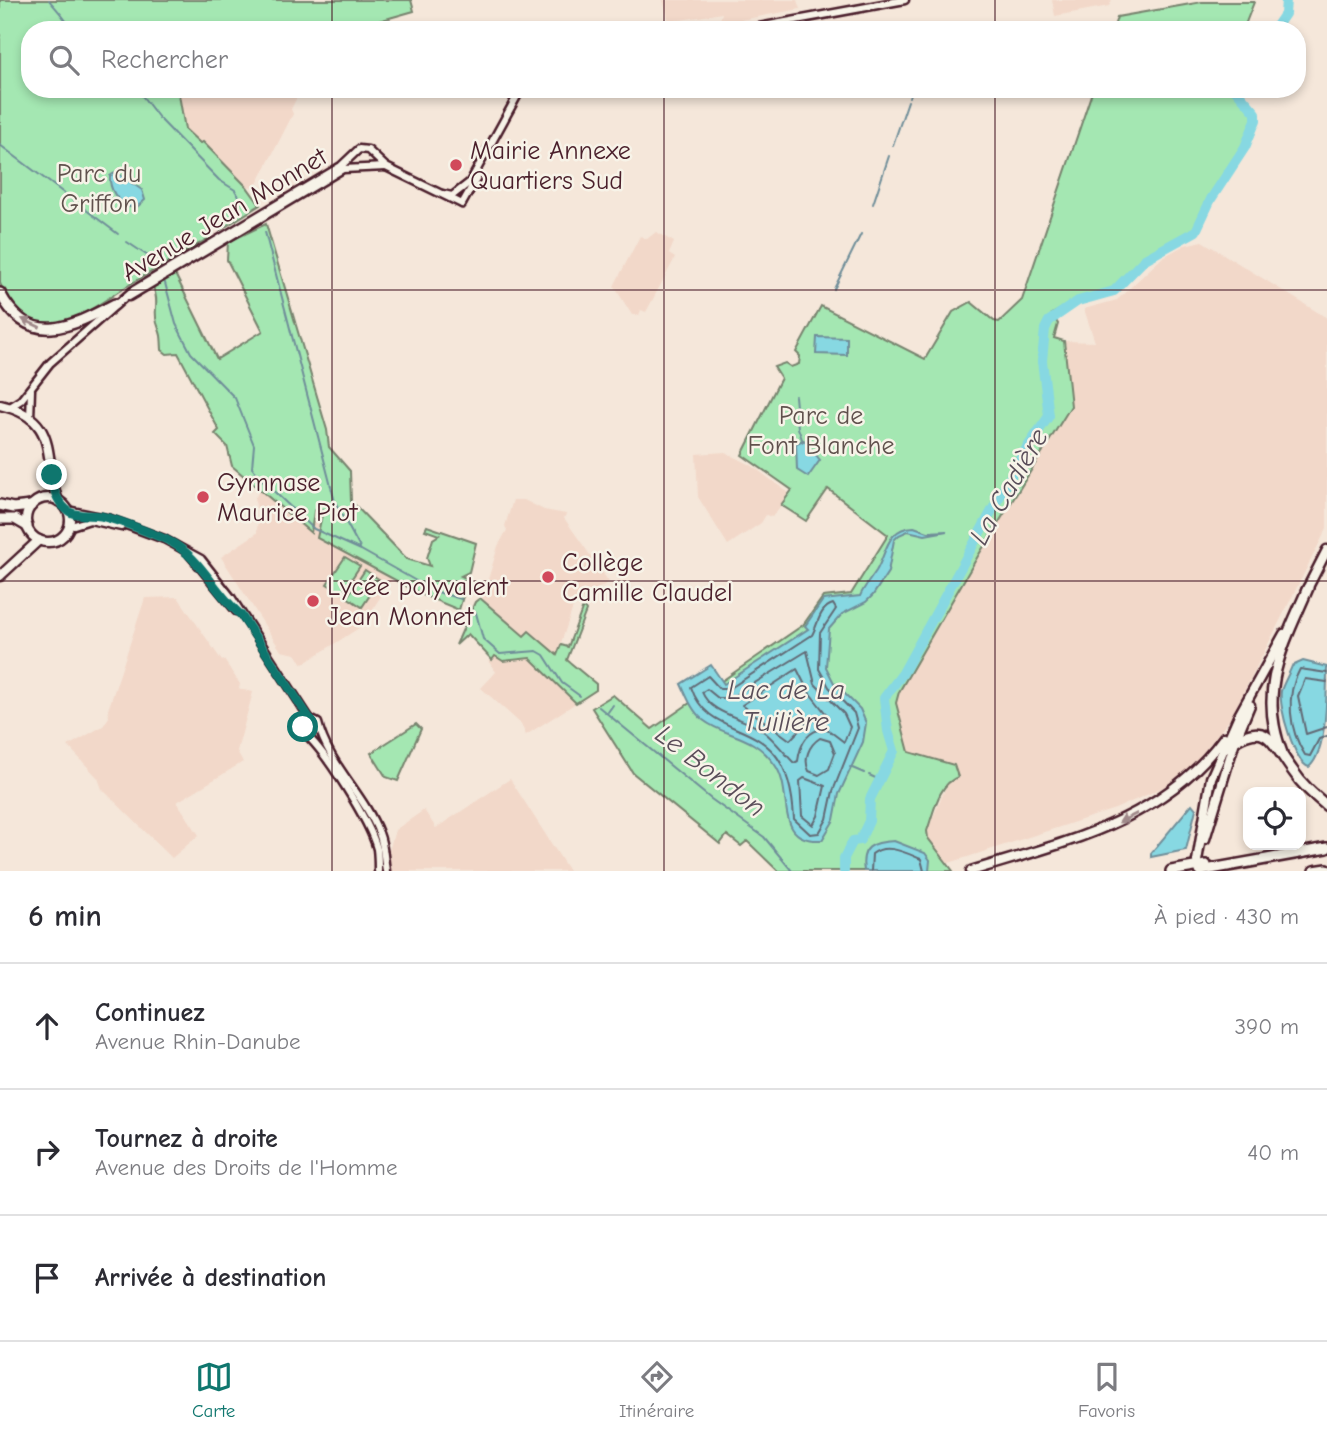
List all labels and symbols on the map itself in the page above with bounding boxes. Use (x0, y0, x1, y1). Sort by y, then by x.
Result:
place label: Mairie Annexe Quartiers Sud (470, 136, 631, 196)
street label: Avenue Jean Monnet (116, 141, 334, 288)
marker: Mairie Annexe Quartiers Sud (448, 157, 464, 173)
park label: Parc du Griffon (57, 159, 141, 219)
one-way arrow (21, 318, 41, 329)
park label: Parc de Font Blanche (748, 401, 894, 461)
water label: La Cadière (963, 423, 1055, 550)
route end (36, 459, 67, 490)
place label: Gymnase Maurice Piot (217, 468, 359, 528)
marker: Gymnase Maurice Piot (195, 489, 211, 505)
place label: Collège Camille Claudel (562, 548, 733, 608)
marker: Collège Camille Claudel (540, 569, 556, 585)
place label: Lycée polyvalent Jean Monnet (327, 572, 509, 632)
marker: Lycée polyvalent Jean Monnet (305, 593, 321, 609)
water label: Lac de La Tuilière (727, 674, 845, 738)
route start (287, 711, 318, 742)
water label: Le Bondon (649, 718, 772, 823)
one-way arrow (1118, 813, 1138, 824)

